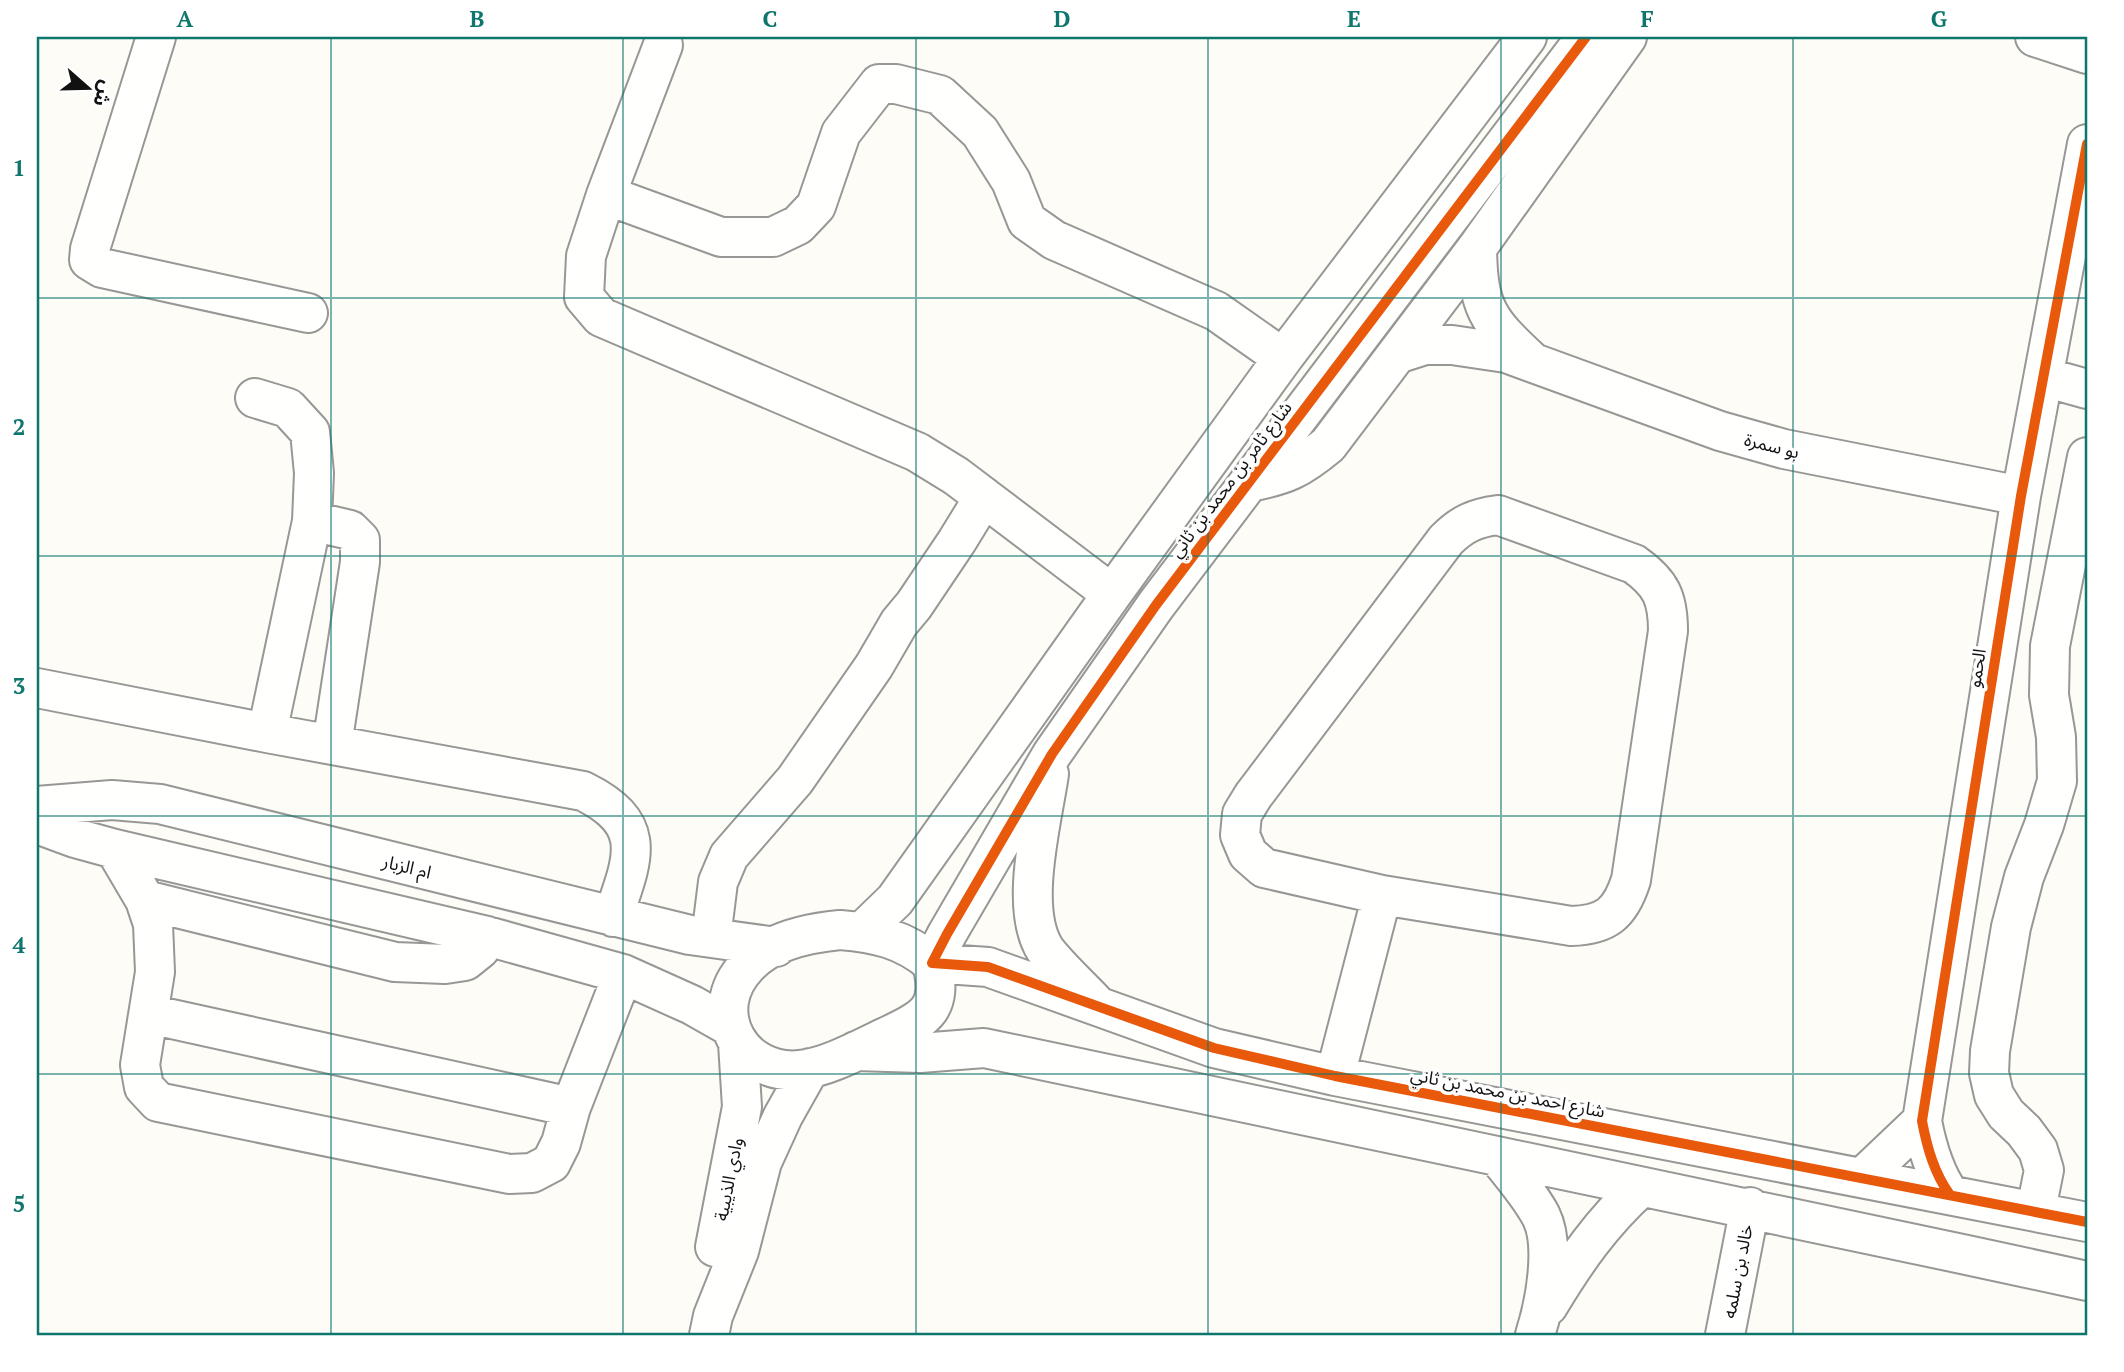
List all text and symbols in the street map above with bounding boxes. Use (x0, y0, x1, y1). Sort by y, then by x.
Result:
text: A (177, 3, 194, 34)
text: B (470, 3, 485, 34)
text: C (763, 3, 778, 34)
text: D (1054, 3, 1071, 34)
text: E (1347, 3, 1361, 34)
text: F (1640, 3, 1654, 34)
text: G (1931, 3, 1948, 34)
north arrow (52, 52, 122, 122)
text: ش (88, 77, 121, 110)
text: 1 (13, 152, 26, 183)
street label: شارع ثامر بن محمد بن ثاني (1163, 396, 1299, 564)
text: 2 (13, 411, 26, 442)
street label: بو سمرة (1742, 427, 1802, 463)
street label: الحمو (1961, 647, 1991, 689)
text: 3 (13, 670, 26, 701)
street label: ام الزبار (378, 848, 434, 887)
text: 4 (13, 929, 26, 960)
street label: شارع احمد بن محمد بن ثاني (1408, 1061, 1607, 1126)
street label: وادي الذيبية (708, 1135, 750, 1223)
text: 5 (13, 1188, 26, 1219)
street label: خالد بن سلمه (1716, 1222, 1758, 1320)

